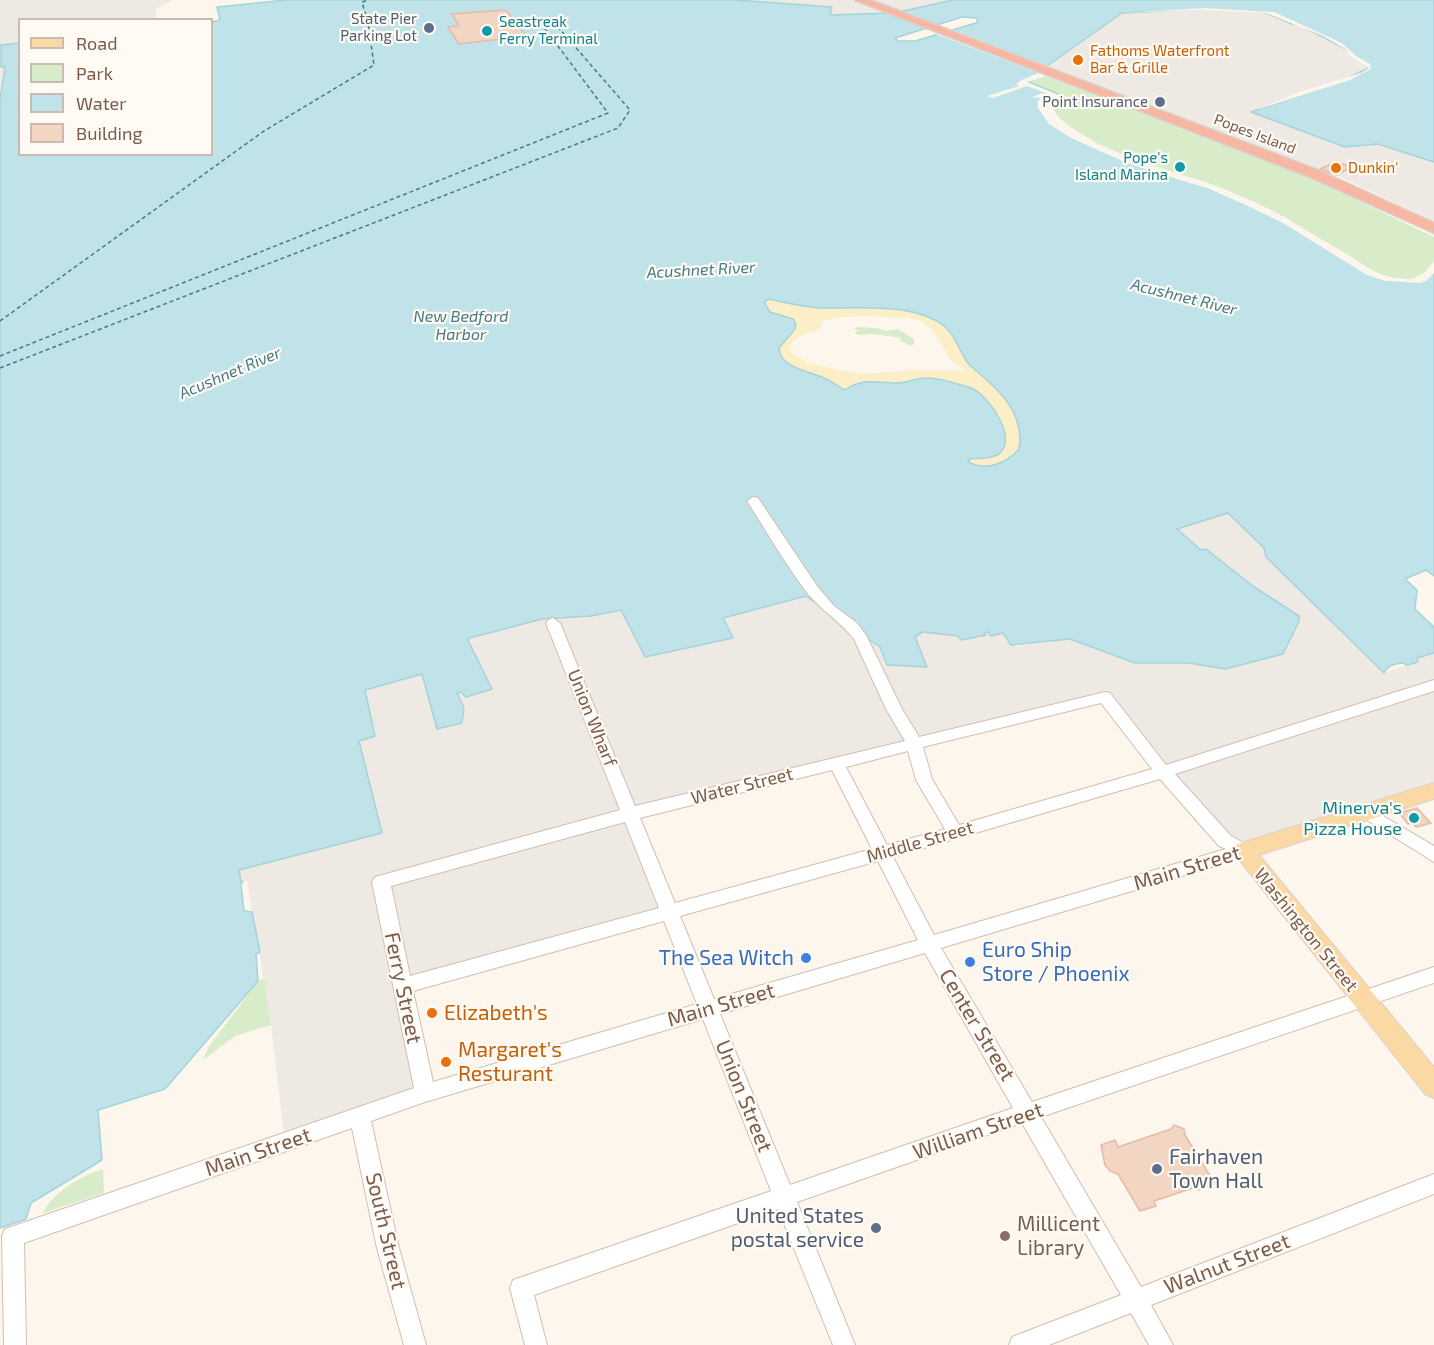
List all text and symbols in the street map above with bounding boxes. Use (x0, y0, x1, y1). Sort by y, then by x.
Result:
place label: State Pier Parking Lot (340, 10, 417, 45)
place label: Seastreak Ferry Terminal (499, 13, 598, 48)
legend (18, 18, 213, 156)
marker: State Pier Parking Lot (422, 21, 436, 35)
marker: Seastreak Ferry Terminal (480, 24, 494, 38)
text: Road (76, 32, 117, 54)
place label: Fathoms Waterfront Bar & Grille (1090, 42, 1230, 77)
marker: Fathoms Waterfront Bar & Grille (1071, 53, 1085, 67)
text: Park (76, 62, 113, 84)
text: Water (76, 92, 126, 114)
place label: Point Insurance (1042, 93, 1148, 111)
marker: Point Insurance (1153, 95, 1167, 109)
street label: Popes Island (1211, 110, 1299, 158)
text: Building (76, 122, 143, 144)
place label: Pope's Island Marina (1075, 149, 1168, 184)
place label: Dunkin' (1348, 159, 1398, 177)
marker: Pope's Island Marina (1173, 160, 1187, 174)
marker: Dunkin' (1329, 161, 1343, 175)
water label: Acushnet River (646, 258, 756, 282)
water label: Acushnet River (1129, 275, 1239, 319)
water label: New Bedford Harbor (413, 307, 509, 345)
water label: Acushnet River (176, 343, 284, 403)
street label: Union Wharf (563, 666, 621, 770)
street label: Water Street (689, 763, 795, 809)
place label: Minerva's Pizza House (1303, 797, 1402, 840)
marker: Minerva's Pizza House (1407, 811, 1421, 825)
street label: Middle Street (864, 816, 976, 868)
street label: Main Street (1131, 840, 1243, 896)
street label: Washington Street (1250, 864, 1362, 996)
street label: Ferry Street (379, 930, 427, 1046)
place label: Euro Ship Store / Phoenix (982, 937, 1130, 987)
place label: The Sea Witch (659, 945, 794, 971)
marker: The Sea Witch (799, 951, 813, 965)
marker: Euro Ship Store / Phoenix (963, 955, 977, 969)
street label: Center Street (934, 964, 1020, 1086)
street label: Main Street (664, 978, 778, 1032)
place label: Elizabeth's (444, 1000, 548, 1026)
marker: Elizabeth's (425, 1006, 439, 1020)
street label: Union Street (710, 1036, 778, 1156)
place label: Margaret's Resturant (458, 1037, 562, 1087)
marker: Margaret's Resturant (439, 1055, 453, 1069)
street label: William Street (910, 1097, 1046, 1165)
street label: Main Street (202, 1122, 314, 1182)
place label: Fairhaven Town Hall (1169, 1144, 1263, 1194)
marker: Fairhaven Town Hall (1150, 1162, 1164, 1176)
street label: South Street (360, 1170, 412, 1292)
place label: United States postal service (731, 1203, 864, 1253)
place label: Millicent Library (1017, 1211, 1100, 1261)
marker: United States postal service (869, 1221, 883, 1235)
street label: Walnut Street (1161, 1228, 1293, 1300)
marker: Millicent Library (998, 1229, 1012, 1243)

